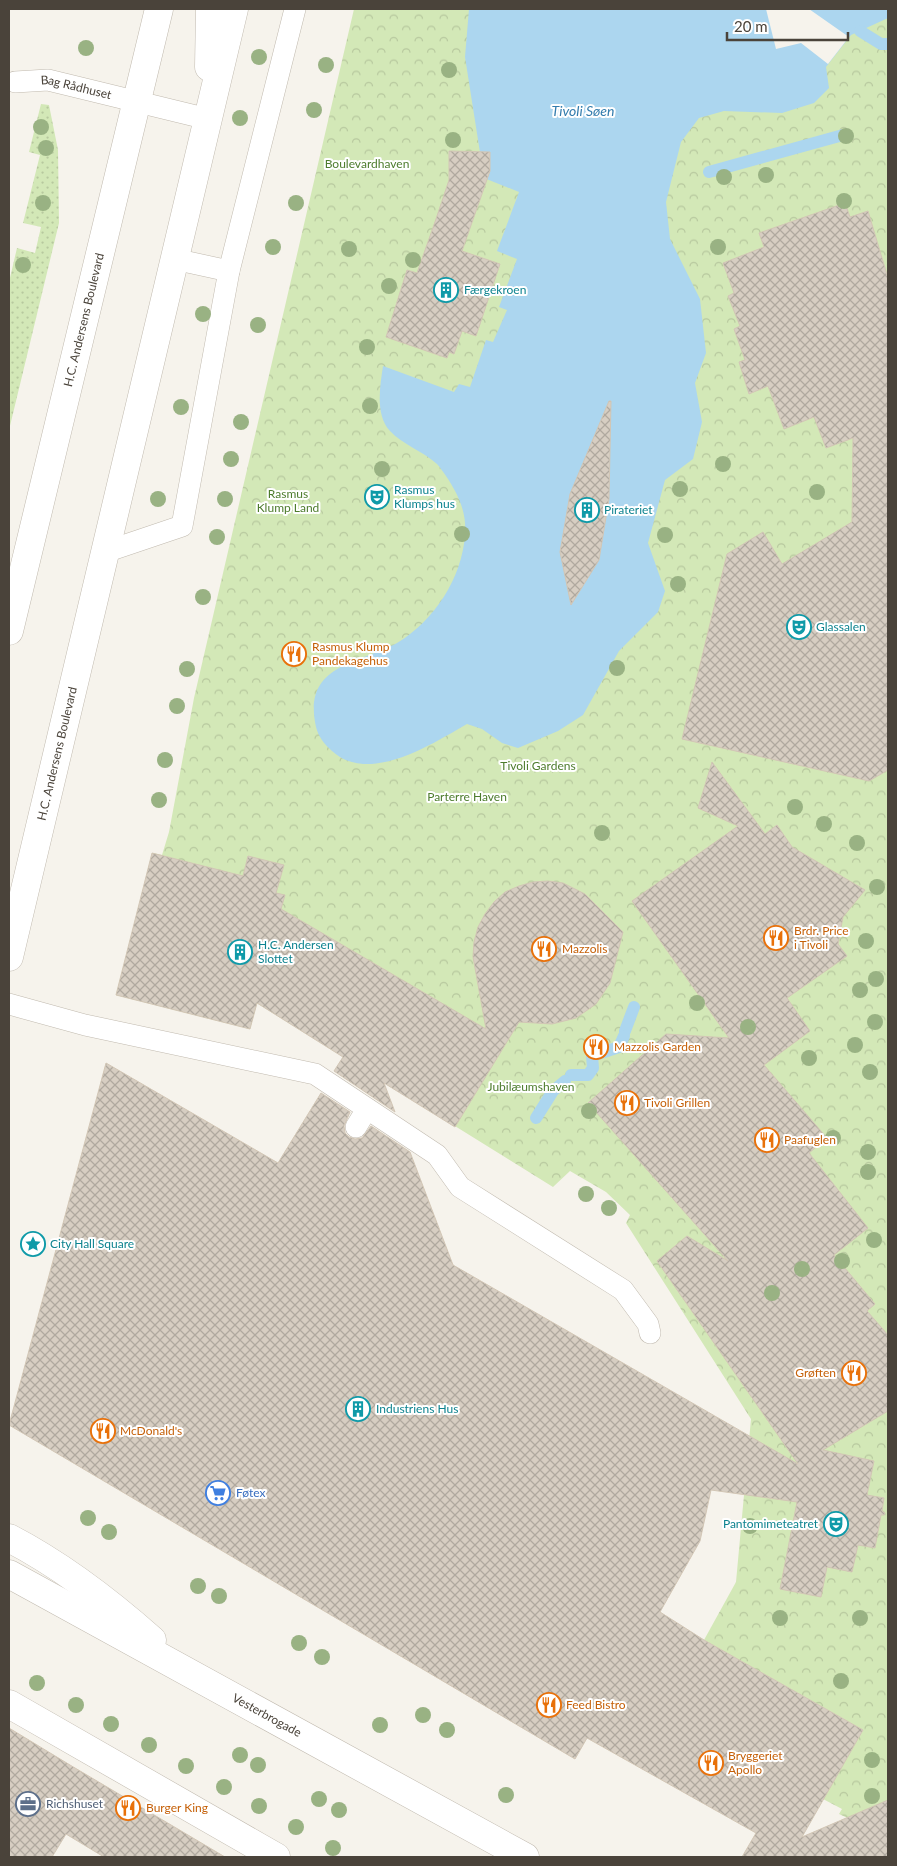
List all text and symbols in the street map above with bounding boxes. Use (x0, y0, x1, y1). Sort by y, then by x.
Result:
scale bar (727, 10, 848, 42)
text: 20 m (734, 17, 768, 35)
street label: Bag Rådhuset (40, 72, 114, 102)
water label: Tivoli Søen (552, 102, 614, 119)
park label: Boulevardhaven (325, 156, 409, 171)
street label: H.C. Andersens Boulevard (60, 251, 107, 388)
building icon: Færgekroen (433, 277, 459, 303)
place label: Færgekroen (464, 282, 526, 297)
place label: Rasmus Klumps hus (394, 482, 455, 511)
theatre icon: Rasmus Klumps hus (364, 484, 390, 510)
park label: Rasmus Klump Land (257, 486, 319, 515)
building icon: Pirateriet (574, 497, 600, 523)
place label: Pirateriet (604, 502, 653, 517)
theatre icon: Glassalen (786, 614, 812, 640)
place label: Glassalen (816, 619, 866, 634)
place label: Rasmus Klump Pandekagehus (312, 639, 390, 668)
restaurant icon: Rasmus Klump Pandekagehus (281, 641, 307, 667)
street label: H.C. Andersens Boulevard (34, 685, 80, 822)
park label: Tivoli Gardens (500, 758, 576, 773)
park label: Parterre Haven (427, 789, 507, 804)
place label: Brdr. Price i Tivoli (794, 923, 849, 952)
restaurant icon: Brdr. Price i Tivoli (763, 925, 789, 951)
restaurant icon: Mazzolis (531, 936, 557, 962)
place label: H.C. Andersen Slottet (258, 937, 334, 966)
building icon: H.C. Andersen Slottet (227, 939, 253, 965)
place label: Mazzolis (562, 941, 607, 956)
restaurant icon: Mazzolis Garden (583, 1034, 609, 1060)
place label: Mazzolis Garden (614, 1039, 701, 1054)
park label: Jubilæumshaven (487, 1079, 575, 1094)
restaurant icon: Tivoli Grillen (614, 1090, 640, 1116)
place label: Tivoli Grillen (644, 1095, 710, 1110)
restaurant icon: Paafuglen (754, 1127, 780, 1153)
place label: Paafuglen (784, 1132, 836, 1147)
place icon: City Hall Square (20, 1231, 46, 1257)
place label: City Hall Square (50, 1236, 134, 1251)
restaurant icon: Grøften (841, 1360, 867, 1386)
place label: Grøften (795, 1365, 836, 1380)
building icon: Industriens Hus (345, 1396, 371, 1422)
place label: Industriens Hus (376, 1401, 458, 1416)
restaurant icon: McDonald's (90, 1418, 116, 1444)
place label: McDonald's (120, 1423, 182, 1438)
supermarket icon: Føtex (205, 1480, 231, 1506)
place label: Føtex (236, 1485, 265, 1500)
theatre icon: Pantomimeteatret (823, 1511, 849, 1537)
place label: Pantomimeteatret (723, 1516, 819, 1531)
street label: Vesterbrogade (230, 1690, 304, 1740)
restaurant icon: Feed Bistro (536, 1692, 562, 1718)
place label: Feed Bistro (566, 1697, 626, 1712)
place label: Bryggeriet Apollo (728, 1748, 783, 1777)
restaurant icon: Bryggeriet Apollo (698, 1750, 724, 1776)
office icon: Richshuset (15, 1791, 41, 1817)
restaurant icon: Burger King (115, 1795, 141, 1821)
place label: Richshuset (46, 1796, 104, 1811)
place label: Burger King (146, 1800, 208, 1815)

